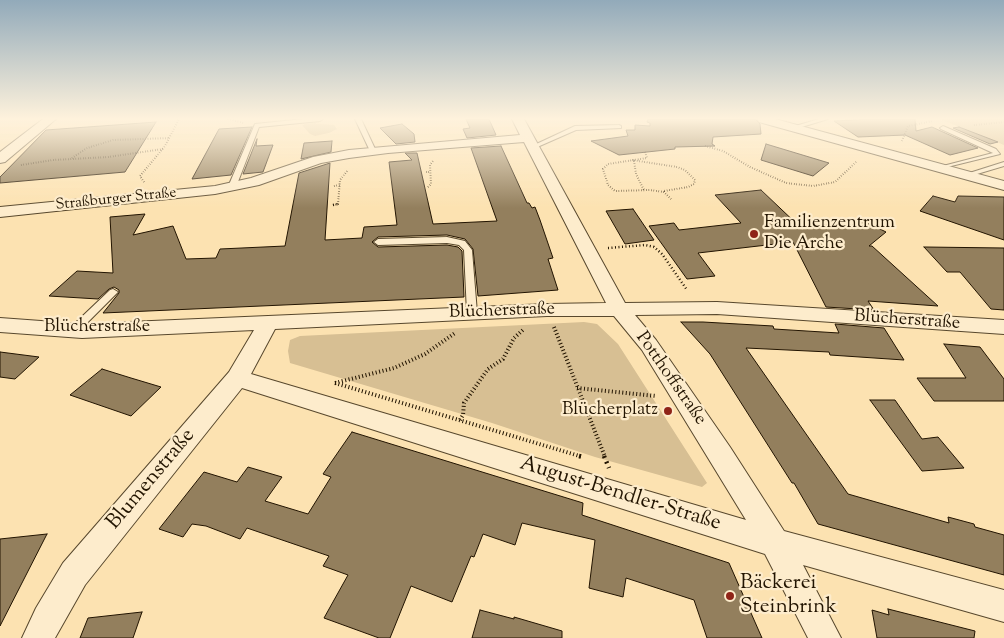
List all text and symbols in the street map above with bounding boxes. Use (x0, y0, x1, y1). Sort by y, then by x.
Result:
street label: Straßburger Straße (55, 185, 177, 215)
place label: Familienzentrum Die Arche (764, 213, 895, 255)
marker: Familienzentrum Die Arche (748, 228, 760, 240)
street label: Blücherstraße (449, 299, 555, 325)
street label: Blücherstraße (853, 307, 961, 335)
street label: Blücherstraße (44, 317, 150, 339)
street label: Potthoffstraße (630, 328, 710, 430)
place label: Blücherplatz (562, 400, 658, 422)
marker: Blücherplatz (662, 405, 674, 417)
street label: Blumenstraße (102, 424, 202, 536)
street label: August-Bendler-Straße (516, 452, 724, 538)
place label: Bäckerei Steinbrink (740, 571, 837, 621)
marker: Bäckerei Steinbrink (724, 590, 736, 602)

